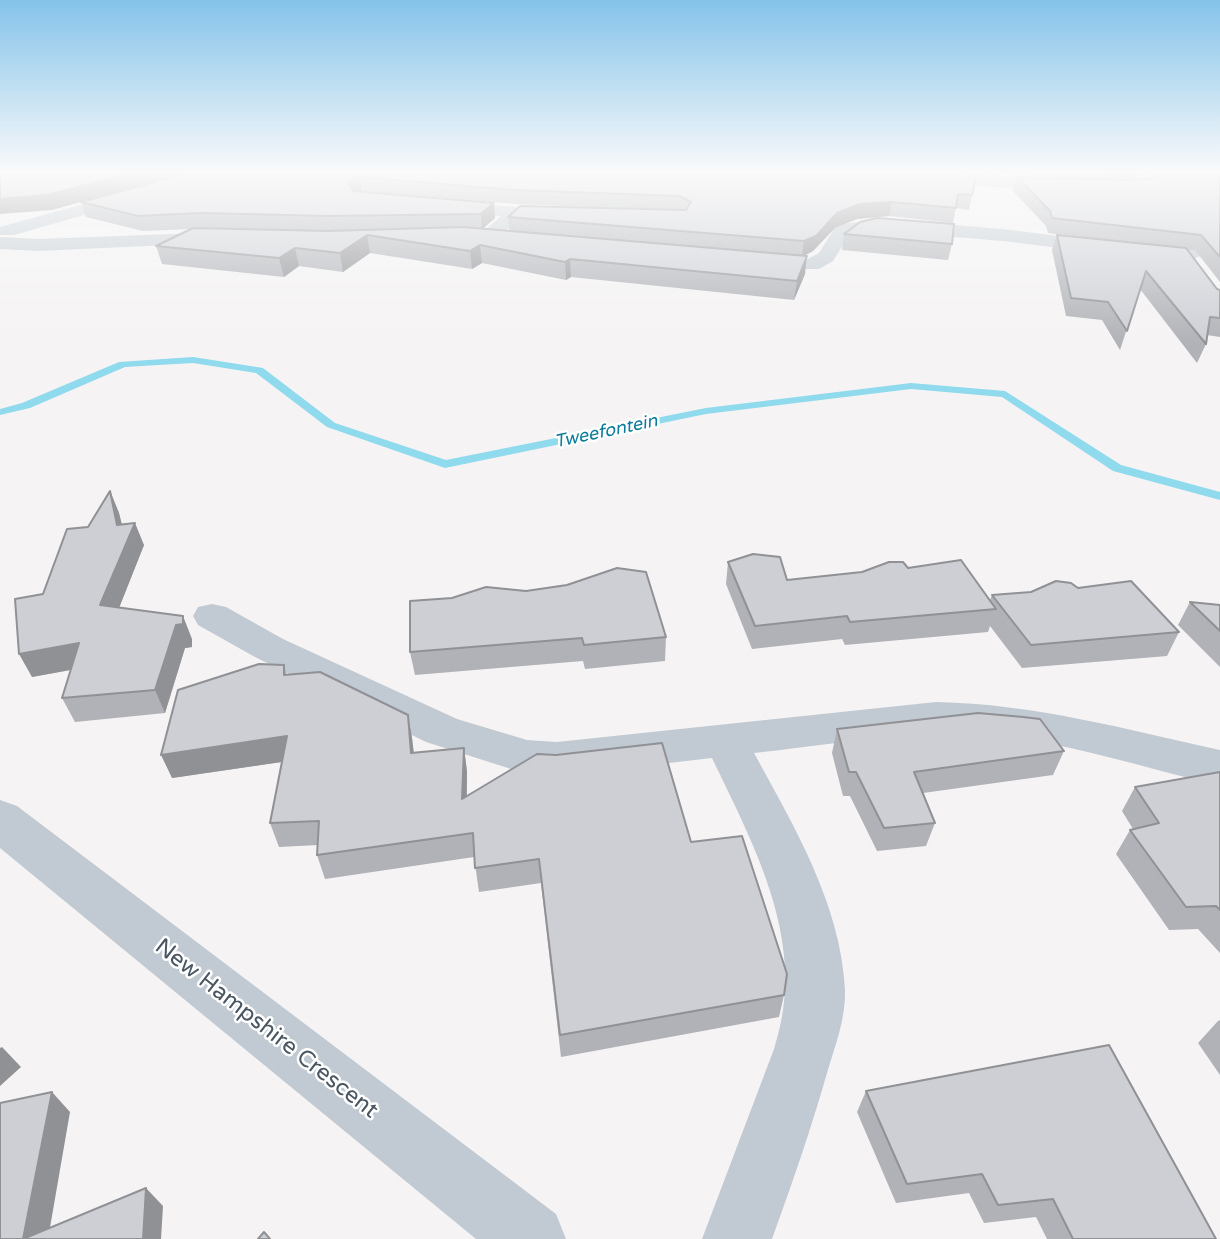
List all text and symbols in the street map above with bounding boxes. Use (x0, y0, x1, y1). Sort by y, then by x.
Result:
water label: Tweefontein (553, 411, 659, 453)
street label: New Hampshire Crescent (149, 933, 383, 1125)

